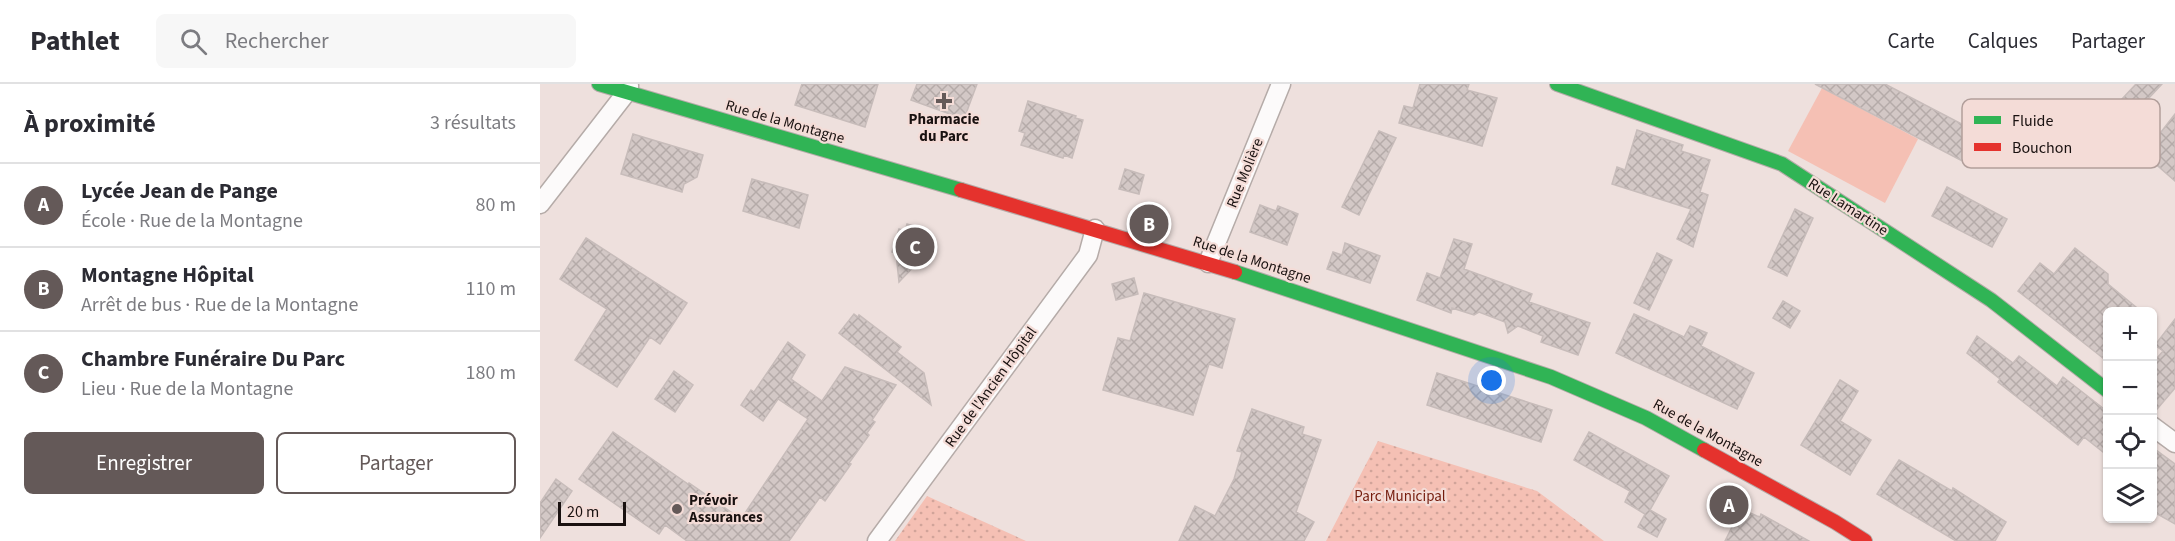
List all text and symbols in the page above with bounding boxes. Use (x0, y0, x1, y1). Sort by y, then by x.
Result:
search box (156, 14, 576, 68)
text: Pathlet (30, 21, 120, 61)
icon: search (177, 25, 210, 58)
text: Rechercher (225, 25, 329, 57)
text: Carte (1888, 26, 1935, 56)
text: Calques (1968, 26, 2038, 56)
text: Partager (2071, 26, 2145, 56)
marker: Pharmacie du Parc (937, 94, 951, 108)
street label: Rue de la Montagne (723, 95, 847, 149)
legend (1962, 99, 2160, 168)
text: À proximité (24, 105, 156, 142)
text: 3 résultats (430, 109, 516, 137)
place label: Pharmacie du Parc (908, 109, 980, 147)
text: Fluide (2012, 110, 2054, 132)
street label: Rue Molière (1221, 135, 1269, 211)
text: Bouchon (2012, 137, 2072, 159)
street label: Rue Lamartine (1804, 173, 1892, 241)
text: Lycée Jean de Pange (81, 175, 278, 207)
text: A (38, 191, 49, 219)
text: 80 m (476, 191, 516, 219)
pin: B (1130, 202, 1168, 246)
text: École · Rue de la Montagne (81, 207, 303, 235)
pin: C (896, 224, 934, 270)
street label: Rue de la Montagne (1190, 231, 1314, 289)
text: Montagne Hôpital (81, 259, 254, 291)
text: B (37, 275, 50, 303)
text: 110 m (466, 275, 516, 303)
text: Arrêt de bus · Rue de la Montagne (81, 291, 358, 319)
map controls (2103, 307, 2157, 523)
button: + (2103, 307, 2157, 361)
street label: Rue de l'Ancien Hôpital (940, 322, 1042, 452)
text: Chambre Funéraire Du Parc (81, 343, 345, 375)
text: C (38, 359, 49, 387)
text: 180 m (466, 359, 516, 387)
button: − (2103, 361, 2157, 415)
your location (1477, 366, 1506, 395)
text: Lieu · Rue de la Montagne (81, 375, 293, 403)
street label: Rue de la Montagne (1649, 394, 1767, 472)
button: locate (2103, 415, 2157, 469)
button: Enregistrer (24, 432, 264, 494)
button: Partager (276, 432, 516, 494)
button: layers (2103, 469, 2157, 523)
pin: A (1710, 482, 1748, 528)
park label: Parc Municipal (1354, 486, 1446, 507)
place label: Prévoir Assurances (688, 490, 763, 528)
scale bar (558, 499, 626, 526)
text: 20 m (567, 501, 599, 523)
marker: Prévoir Assurances (670, 502, 684, 516)

